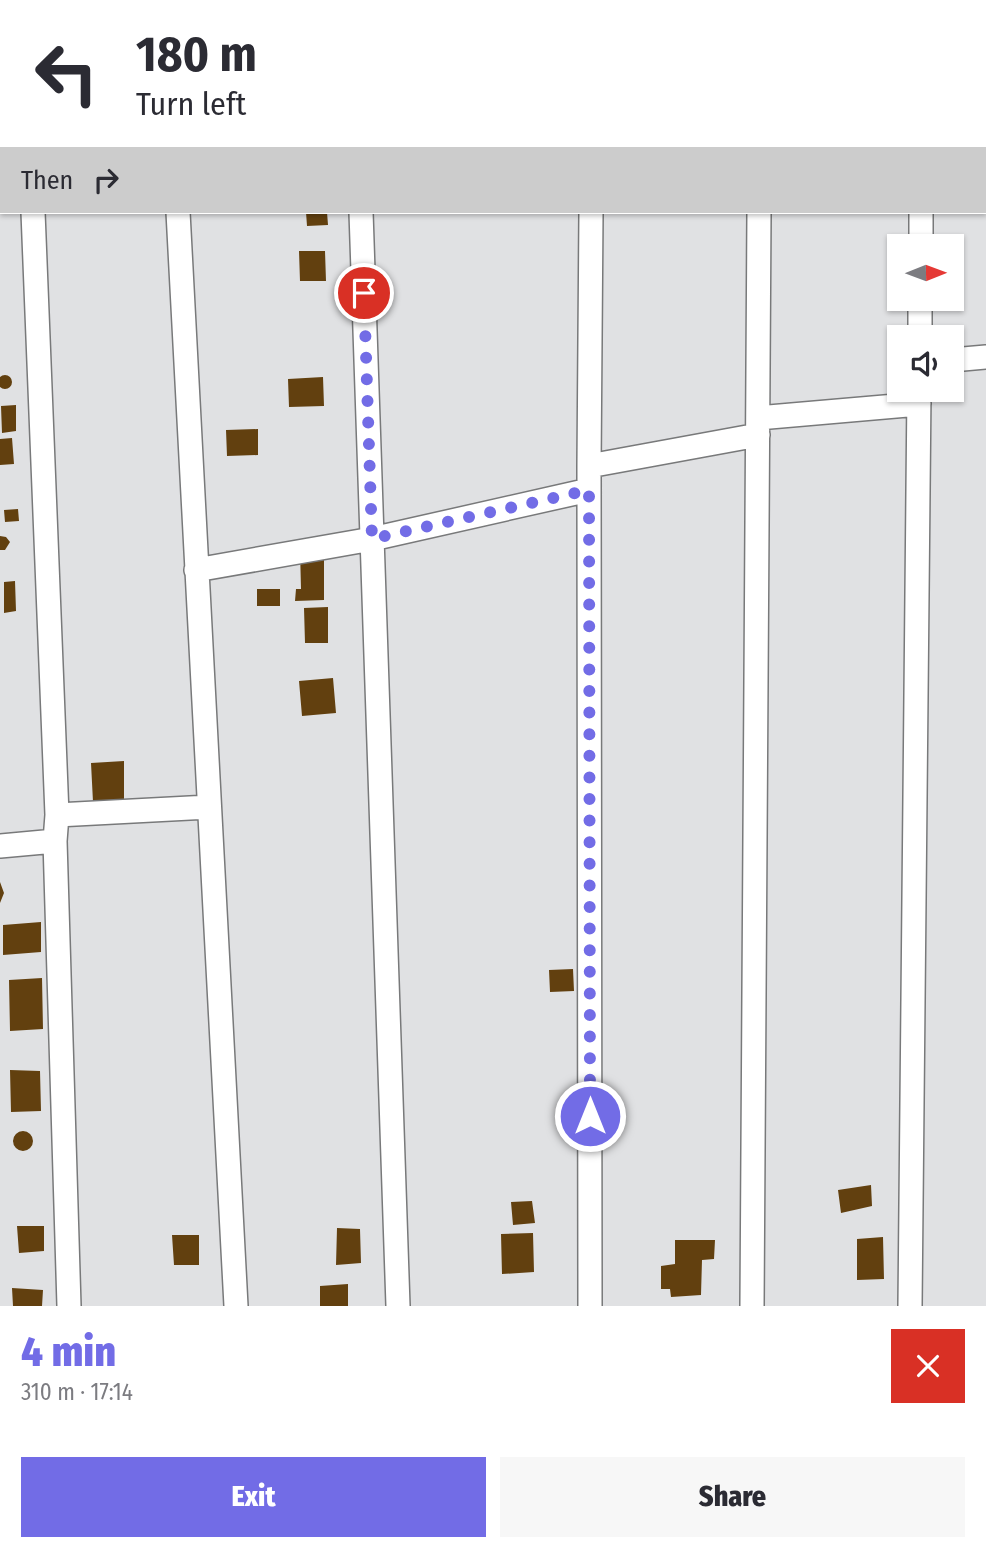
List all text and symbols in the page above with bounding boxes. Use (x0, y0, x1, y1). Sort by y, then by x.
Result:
text: 180 m (136, 25, 257, 84)
icon: left (21, 28, 112, 119)
text: Turn left (136, 85, 246, 123)
icon: right (87, 161, 125, 199)
text: Then (21, 165, 73, 196)
north arrow (887, 234, 964, 312)
map controls (887, 234, 964, 402)
pin (334, 263, 394, 323)
icon: arrive (345, 274, 383, 312)
button: sound (887, 325, 964, 402)
position arrow (553, 1079, 627, 1153)
text: 4 min (21, 1327, 116, 1377)
button: close (891, 1329, 965, 1403)
text: 310 m · 17:14 (21, 1378, 133, 1406)
button: Exit (21, 1457, 486, 1537)
button: Share (500, 1457, 965, 1537)

